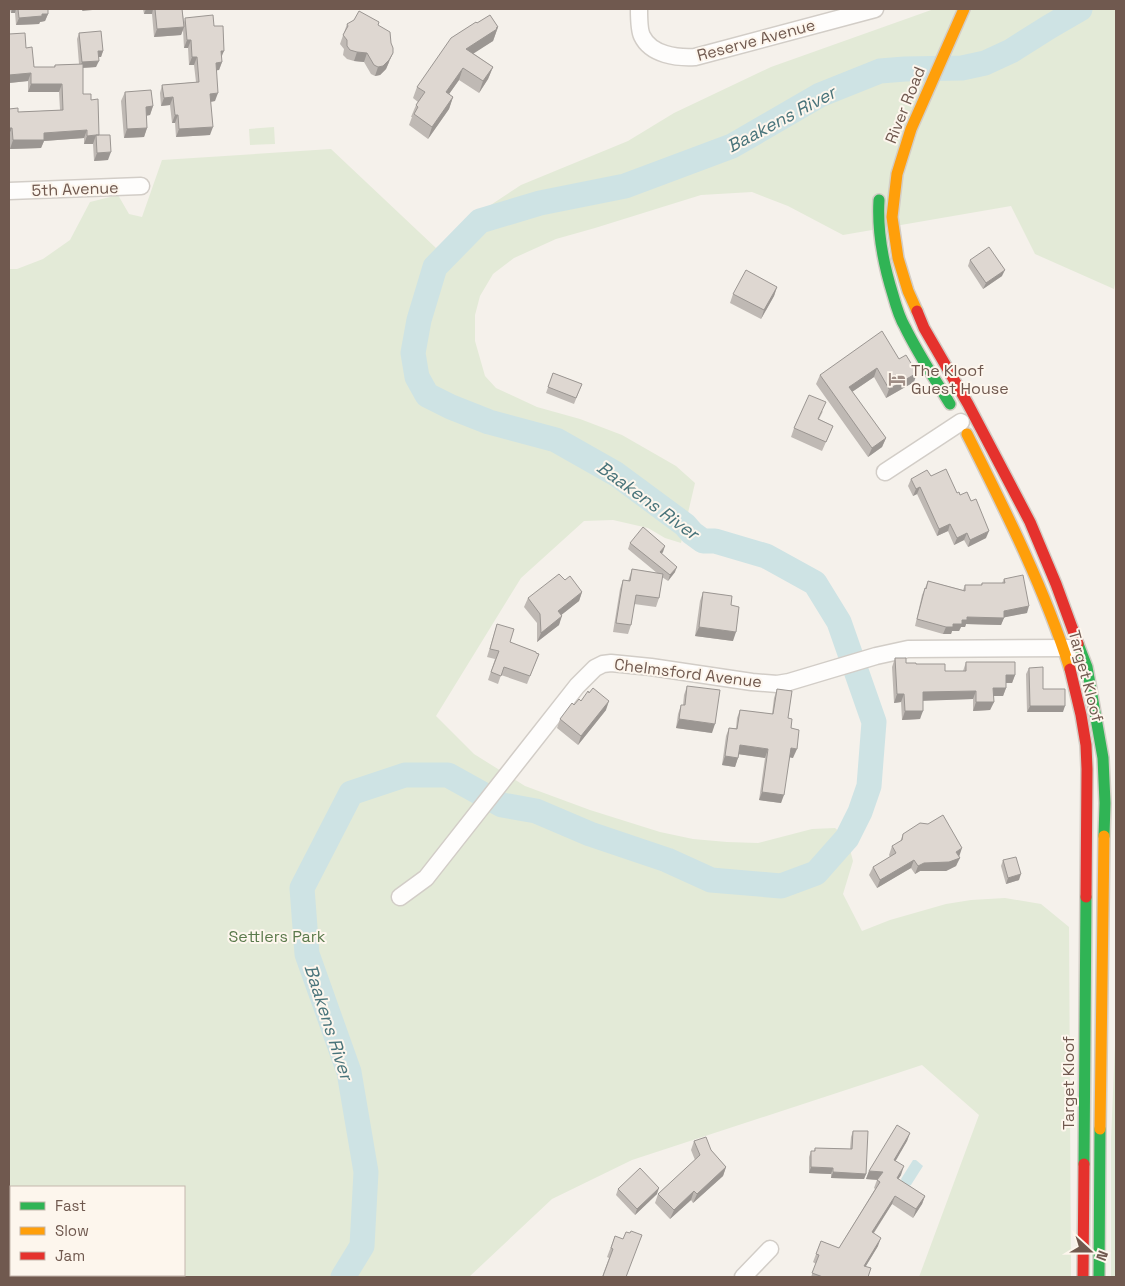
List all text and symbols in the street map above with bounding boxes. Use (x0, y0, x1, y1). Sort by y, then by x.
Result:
street label: Reserve Avenue (695, 14, 817, 66)
street label: River Road (880, 63, 930, 147)
water label: Baakens River (723, 80, 841, 157)
street label: 5th Avenue (31, 177, 119, 201)
place label: The Kloof Guest House (911, 360, 1009, 399)
hotel icon: The Kloof Guest House (887, 369, 907, 389)
water label: Baakens River (593, 455, 705, 546)
street label: Target Kloof (1064, 628, 1108, 724)
street label: Chelmsford Avenue (613, 654, 763, 692)
park label: Settlers Park (229, 926, 326, 947)
water label: Baakens River (299, 961, 359, 1085)
street label: Target Kloof (1058, 1036, 1079, 1130)
legend (10, 1186, 185, 1276)
text: Fast (55, 1196, 86, 1215)
text: Slow (55, 1221, 89, 1240)
north arrow (1065, 1226, 1115, 1276)
text: Jam (55, 1246, 85, 1265)
text: N (1092, 1248, 1112, 1263)

